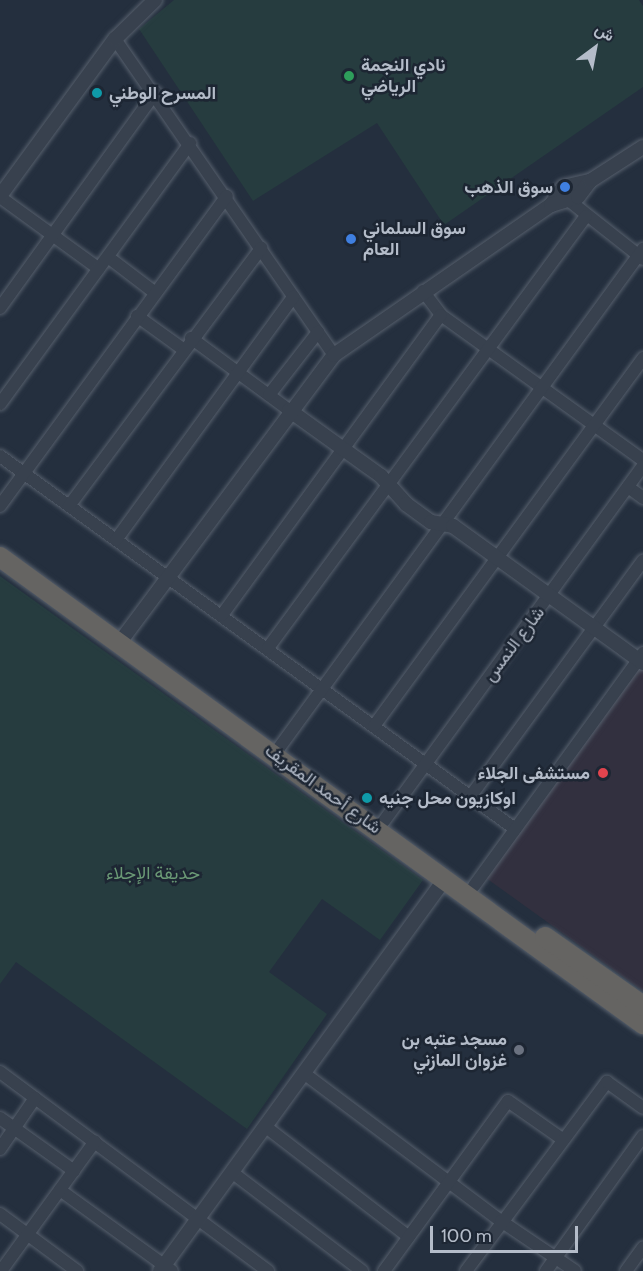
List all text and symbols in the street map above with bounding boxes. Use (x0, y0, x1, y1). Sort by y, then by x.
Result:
north arrow (565, 18, 625, 78)
text: ش (592, 19, 618, 45)
place label: نادي النجمة الرياضي (361, 55, 446, 98)
marker: نادي النجمة الرياضي (342, 69, 356, 83)
place label: المسرح الوطني (109, 82, 216, 104)
marker: المسرح الوطني (90, 86, 104, 100)
place label: سوق الذهب (464, 176, 553, 198)
marker: سوق الذهب (558, 180, 572, 194)
place label: سوق السلماني العام (363, 218, 466, 260)
marker: سوق السلماني العام (344, 232, 358, 246)
street label: شارع النمس (479, 602, 549, 686)
street label: شارع أحمد المقريف (261, 740, 385, 838)
place label: مستشفى الجلاء (477, 762, 590, 784)
marker: مستشفى الجلاء (594, 764, 612, 782)
place label: اوكازيون محل جنيه (379, 787, 516, 809)
marker: اوكازيون محل جنيه (360, 791, 374, 805)
park label: حديقة الإجلاء (106, 862, 200, 884)
place label: مسجد عتبه بن غزوان المازني (401, 1029, 507, 1072)
marker: مسجد عتبه بن غزوان المازني (512, 1043, 526, 1057)
scale bar (433, 1214, 582, 1252)
text: 100 m (441, 1225, 492, 1247)

